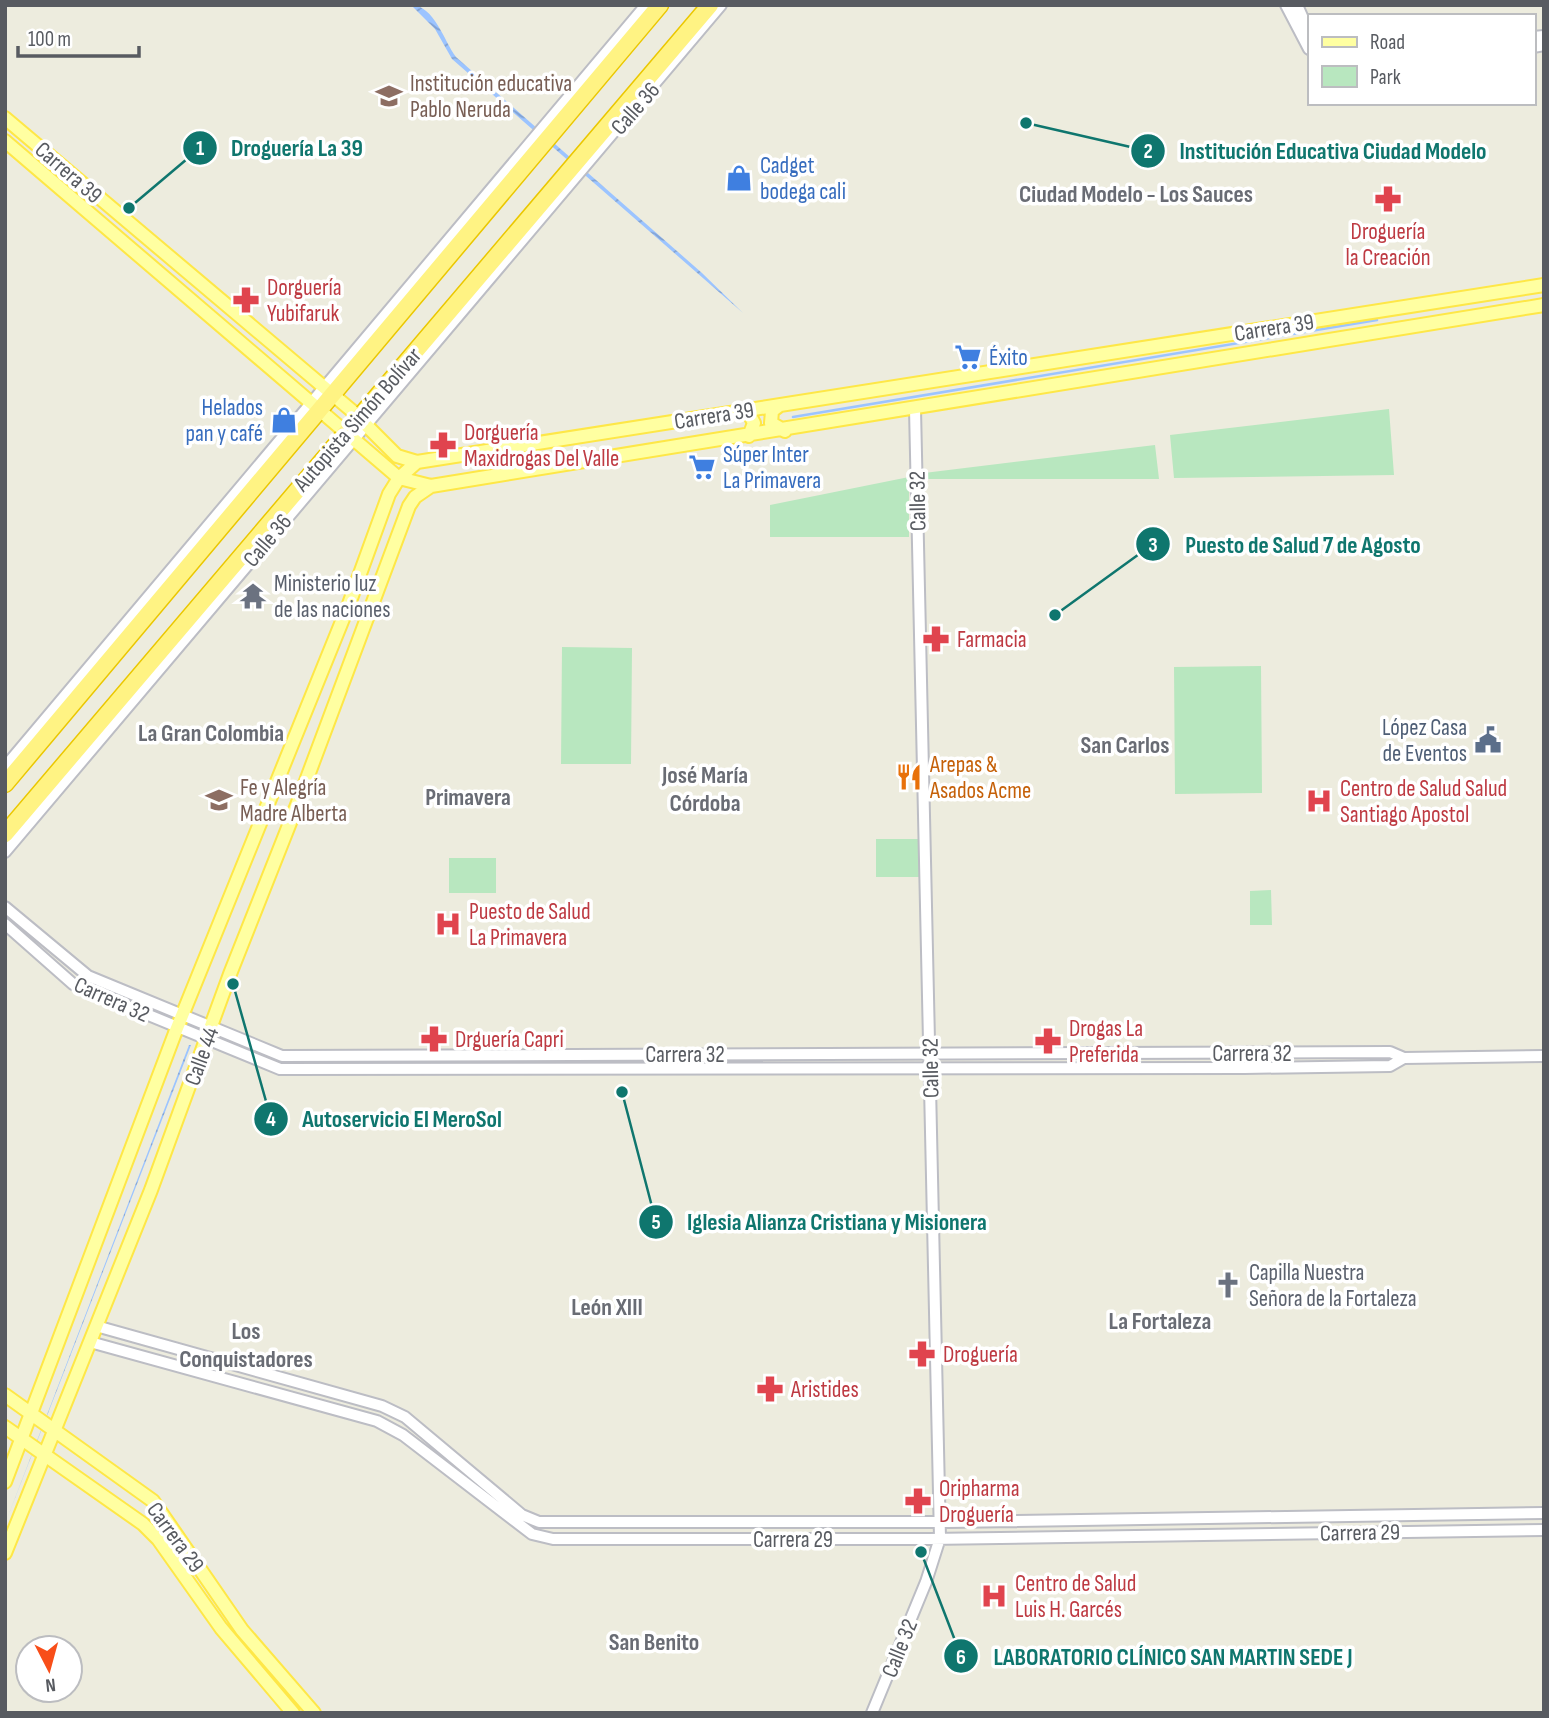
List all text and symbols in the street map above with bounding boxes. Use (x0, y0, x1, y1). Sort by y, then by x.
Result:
scale bar (18, 14, 138, 58)
legend (1308, 14, 1535, 105)
text: 100 m (28, 27, 71, 52)
text: Road (1370, 30, 1405, 55)
text: Park (1370, 65, 1401, 90)
place label: Institución educativa Pablo Neruda (410, 70, 572, 124)
street label: Calle 36 (605, 77, 666, 141)
school or university icon: Institución educativa Pablo Neruda (374, 81, 404, 111)
callout: Droguería La 39 (182, 126, 377, 171)
callout: Institución Educativa Ciudad Modelo (1131, 129, 1501, 174)
text: Droguería La 39 (231, 134, 363, 163)
street label: Carrera 39 (29, 136, 108, 210)
text: 1 (196, 136, 204, 161)
text: Institución Educativa Ciudad Modelo (1179, 137, 1487, 166)
text: 2 (1143, 139, 1153, 164)
place label: Cadget bodega cali (760, 152, 846, 206)
shop icon: Cadget bodega cali (724, 163, 754, 193)
district label: Ciudad Modelo - Los Sauces (1019, 180, 1253, 209)
pharmacy icon: Droguería la Creación (1373, 184, 1403, 214)
place label: Droguería la Creación (1345, 218, 1431, 272)
place label: Dorguería Yubifaruk (267, 274, 342, 328)
pharmacy icon: Dorguería Yubifaruk (231, 285, 261, 315)
street label: Carrera 39 (1232, 308, 1316, 348)
street label: Autopista Simón Bolívar (287, 342, 428, 498)
supermarket icon: Éxito (953, 342, 983, 372)
place label: Éxito (989, 344, 1028, 372)
place label: Helados pan y café (185, 394, 263, 448)
street label: Carrera 39 (672, 396, 756, 436)
shop icon: Helados pan y café (269, 405, 299, 435)
place label: Dorguería Maxidrogas Del Valle (464, 419, 619, 473)
pharmacy icon: Dorguería Maxidrogas Del Valle (428, 430, 458, 460)
place label: Súper Inter La Primavera (723, 441, 821, 495)
supermarket icon: Súper Inter La Primavera (687, 452, 717, 482)
street label: Calle 32 (903, 471, 933, 531)
street label: Calle 36 (238, 508, 298, 573)
callout: Puesto de Salud 7 de Agosto (1136, 522, 1434, 567)
text: Puesto de Salud 7 de Agosto (1185, 531, 1421, 560)
text: 3 (1148, 533, 1158, 558)
place label: Ministerio luz de las naciones (274, 570, 391, 624)
temple icon: Ministerio luz de las naciones (238, 581, 268, 611)
pharmacy icon: Farmacia (921, 624, 951, 654)
place label: Farmacia (957, 626, 1027, 654)
place label: López Casa de Eventos (1382, 714, 1467, 768)
district label: La Gran Colombia (138, 719, 284, 748)
public building icon: López Casa de Eventos (1473, 725, 1503, 755)
district label: San Carlos (1081, 731, 1169, 760)
place label: Arepas & Asados Acme (929, 751, 1031, 805)
district label: José María Córdoba (661, 761, 748, 818)
restaurant icon: Arepas & Asados Acme (894, 762, 924, 792)
place label: Fe y Alegría Madre Alberta (240, 774, 347, 828)
place label: Centro de Salud Salud Santiago Apostol (1340, 775, 1507, 829)
district label: Primavera (425, 783, 511, 812)
school or university icon: Fe y Alegría Madre Alberta (204, 785, 234, 815)
hospital icon: Centro de Salud Salud Santiago Apostol (1304, 786, 1334, 816)
place label: Puesto de Salud La Primavera (469, 898, 591, 952)
hospital icon: Puesto de Salud La Primavera (433, 909, 463, 939)
street label: Carrera 32 (70, 971, 154, 1029)
place label: Drogas La Preferida (1069, 1015, 1143, 1069)
street label: Calle 44 (178, 1023, 226, 1090)
pharmacy icon: Drguería Capri (419, 1024, 449, 1054)
place label: Drguería Capri (455, 1026, 564, 1054)
pharmacy icon: Drogas La Preferida (1033, 1026, 1063, 1056)
street label: Calle 32 (916, 1038, 946, 1098)
street label: Carrera 32 (1212, 1040, 1292, 1068)
street label: Carrera 32 (645, 1041, 725, 1069)
callout: Autoservicio El MeroSol (253, 1096, 516, 1141)
text: Autoservicio El MeroSol (301, 1105, 502, 1134)
text: 4 (266, 1107, 276, 1132)
callout: Iglesia Alianza Cristiana y Misionera (638, 1199, 1001, 1244)
text: Iglesia Alianza Cristiana y Misionera (687, 1208, 987, 1237)
text: 5 (651, 1210, 661, 1235)
place label: Capilla Nuestra Señora de la Fortaleza (1249, 1259, 1417, 1313)
church icon: Capilla Nuestra Señora de la Fortaleza (1213, 1270, 1243, 1300)
district label: León XIII (571, 1293, 643, 1322)
district label: La Fortaleza (1109, 1307, 1211, 1336)
district label: Los Conquistadores (179, 1317, 313, 1374)
pharmacy icon: Droguería (907, 1339, 937, 1369)
place label: Droguería (943, 1341, 1018, 1369)
pharmacy icon: Aristides (755, 1374, 785, 1404)
place label: Aristides (790, 1376, 859, 1404)
place label: Oripharma Droguería (939, 1475, 1020, 1529)
pharmacy icon: Oripharma Droguería (903, 1486, 933, 1516)
street label: Carrera 29 (140, 1497, 210, 1578)
street label: Carrera 29 (1320, 1518, 1400, 1548)
street label: Carrera 29 (753, 1526, 833, 1554)
place label: Centro de Salud Luis H. Garcés (1015, 1570, 1136, 1624)
hospital icon: Centro de Salud Luis H. Garcés (979, 1581, 1009, 1611)
street label: Calle 32 (876, 1615, 924, 1682)
district label: San Benito (609, 1628, 699, 1657)
north arrow (14, 1634, 84, 1704)
callout: LABORATORIO CLÍNICO SAN MARTIN SEDE J (944, 1634, 1366, 1679)
text: LABORATORIO CLÍNICO SAN MARTIN SEDE J (993, 1643, 1353, 1672)
text: 6 (956, 1645, 966, 1670)
text: N (44, 1672, 57, 1696)

